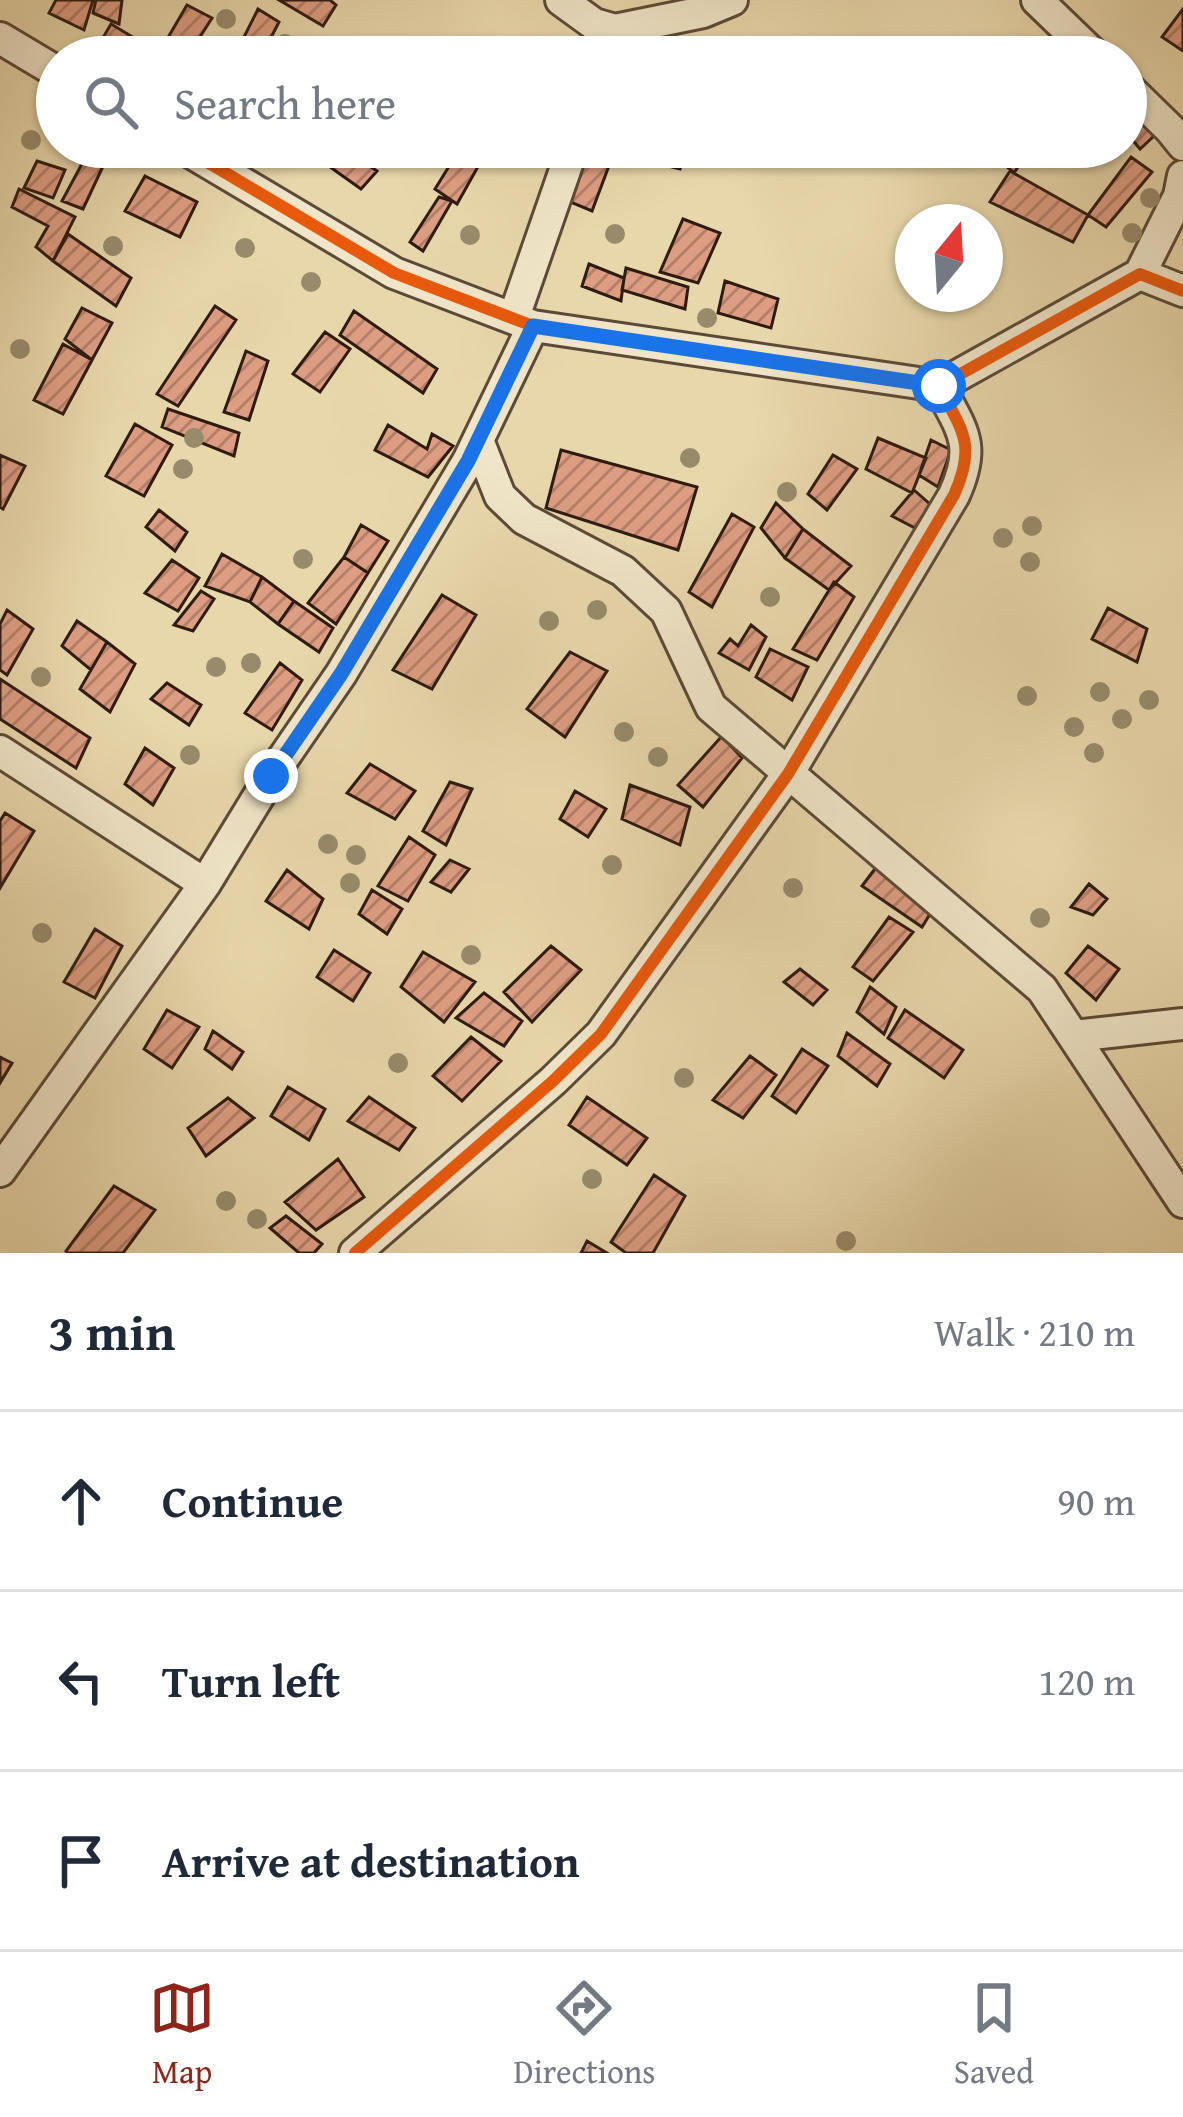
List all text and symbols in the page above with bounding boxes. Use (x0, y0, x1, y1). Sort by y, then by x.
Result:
search box (36, 36, 1147, 168)
icon: search (78, 69, 144, 135)
text: Search here (174, 70, 396, 135)
north arrow (895, 204, 1003, 312)
route start (912, 359, 966, 413)
route end (244, 749, 298, 803)
text: 3 min (48, 1294, 175, 1369)
text: Walk · 210 m (934, 1303, 1135, 1360)
icon: ahead (48, 1468, 114, 1534)
text: Continue (162, 1468, 343, 1533)
text: 90 m (1057, 1472, 1135, 1529)
icon: left (48, 1648, 114, 1714)
text: Turn left (162, 1648, 340, 1713)
text: 120 m (1038, 1652, 1135, 1709)
icon: arrive (48, 1828, 114, 1894)
text: Arrive at destination (162, 1828, 580, 1893)
tab: Map (149, 1975, 215, 2095)
tab: Directions (514, 1975, 655, 2095)
tab: Saved (954, 1975, 1034, 2095)

